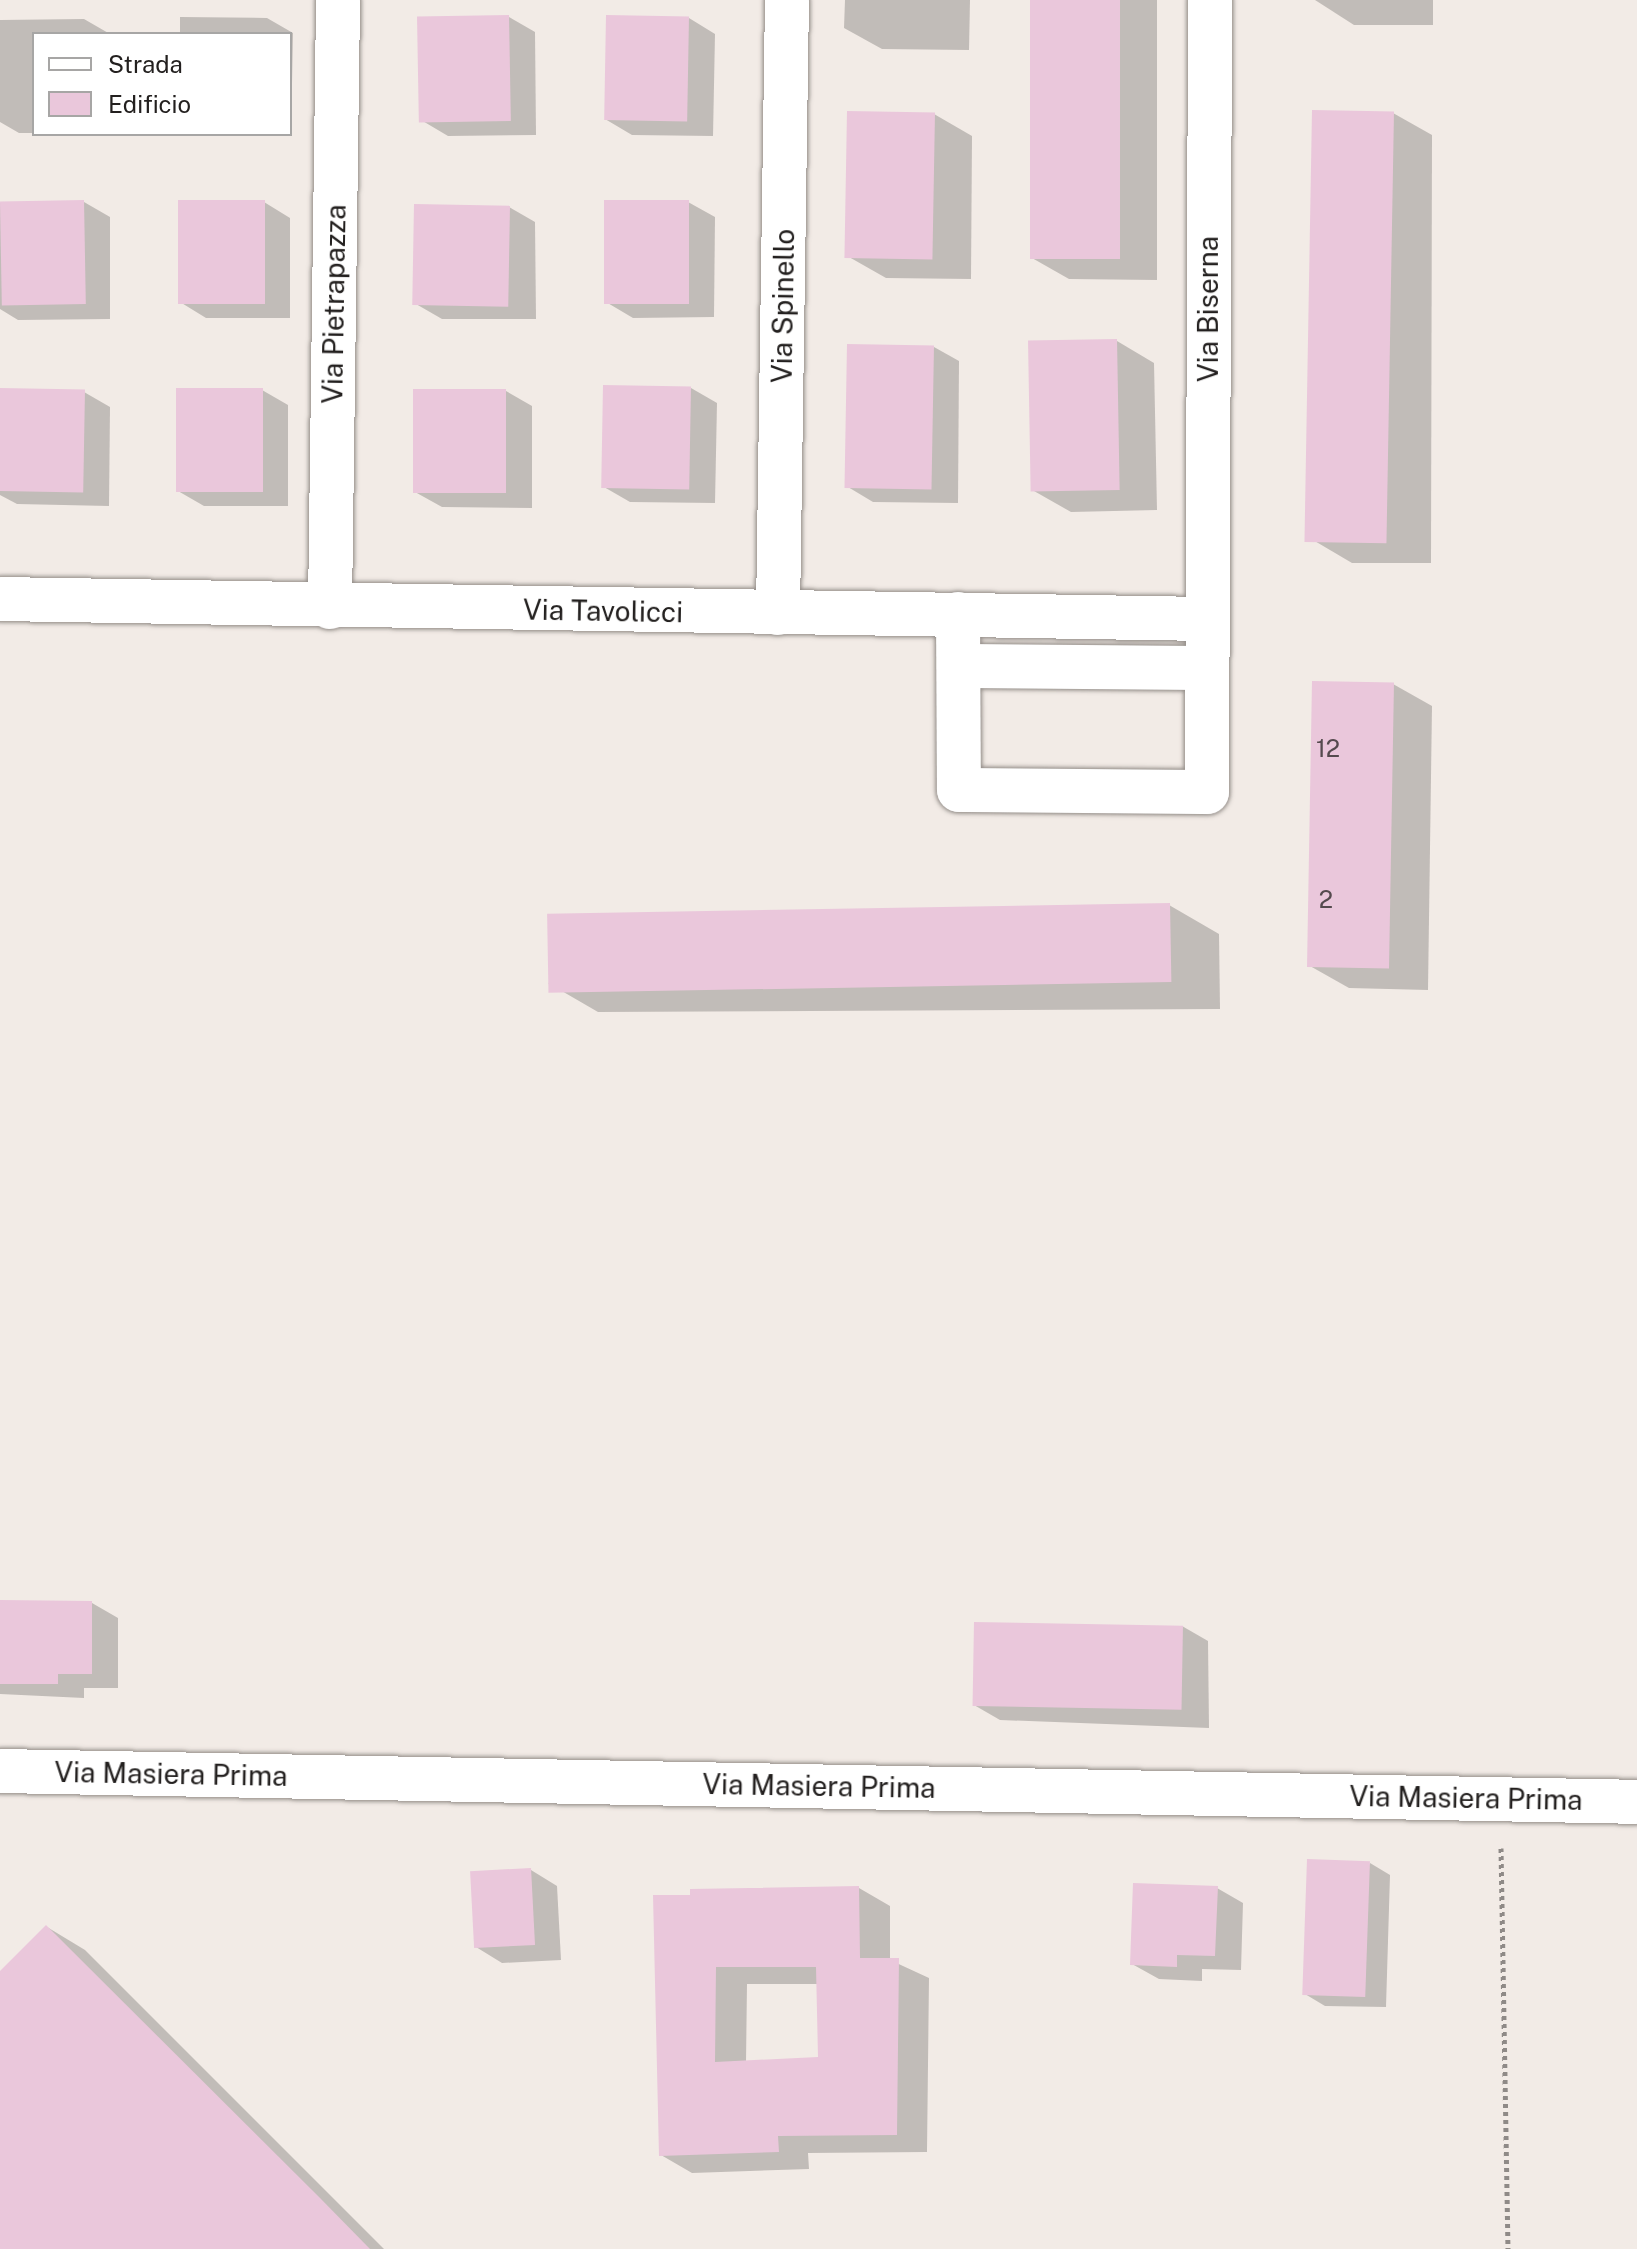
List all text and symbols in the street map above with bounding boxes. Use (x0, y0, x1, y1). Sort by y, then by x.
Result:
legend (32, 32, 292, 136)
text: Strada (108, 50, 183, 78)
text: Edificio (108, 90, 191, 118)
street label: Via Pietrapazza (315, 204, 353, 404)
street label: Via Spinello (765, 229, 801, 383)
street label: Via Biserna (1191, 236, 1225, 382)
street label: Via Tavolicci (523, 593, 683, 629)
house number: 12 (1316, 735, 1340, 763)
house number: 2 (1319, 886, 1333, 914)
street label: Via Masiera Prima (54, 1755, 288, 1793)
street label: Via Masiera Prima (702, 1767, 936, 1805)
street label: Via Masiera Prima (1349, 1779, 1583, 1817)

